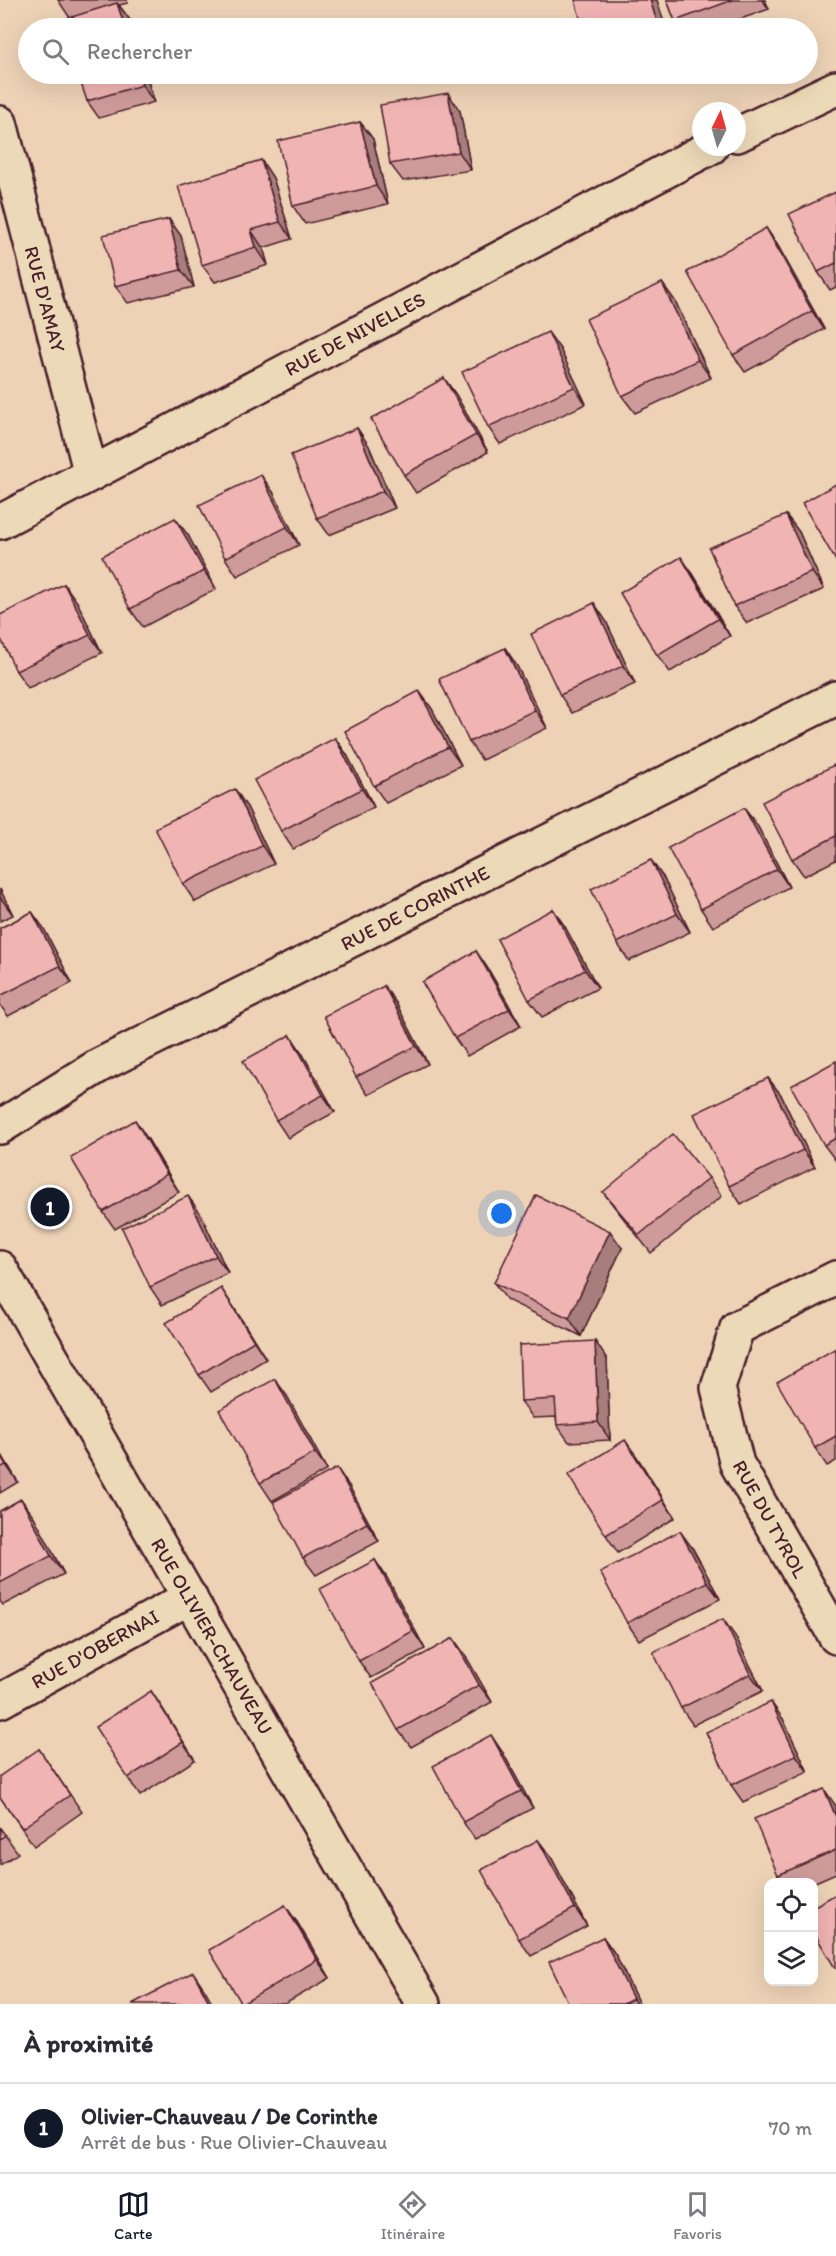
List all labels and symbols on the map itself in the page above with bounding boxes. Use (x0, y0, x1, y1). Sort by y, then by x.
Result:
north arrow (692, 102, 746, 156)
street label: RUE D'AMAY (19, 243, 71, 355)
street label: RUE DE NIVELLES (281, 287, 429, 381)
street label: RUE DE CORINTHE (337, 860, 493, 956)
pin: 1 (31, 1184, 70, 1230)
your location (487, 1199, 516, 1228)
street label: RUE DU TYROL (728, 1456, 812, 1582)
street label: RUE OLIVIER-CHAUVEAU (146, 1533, 278, 1739)
street label: RUE D'OBERNAI (27, 1604, 163, 1694)

